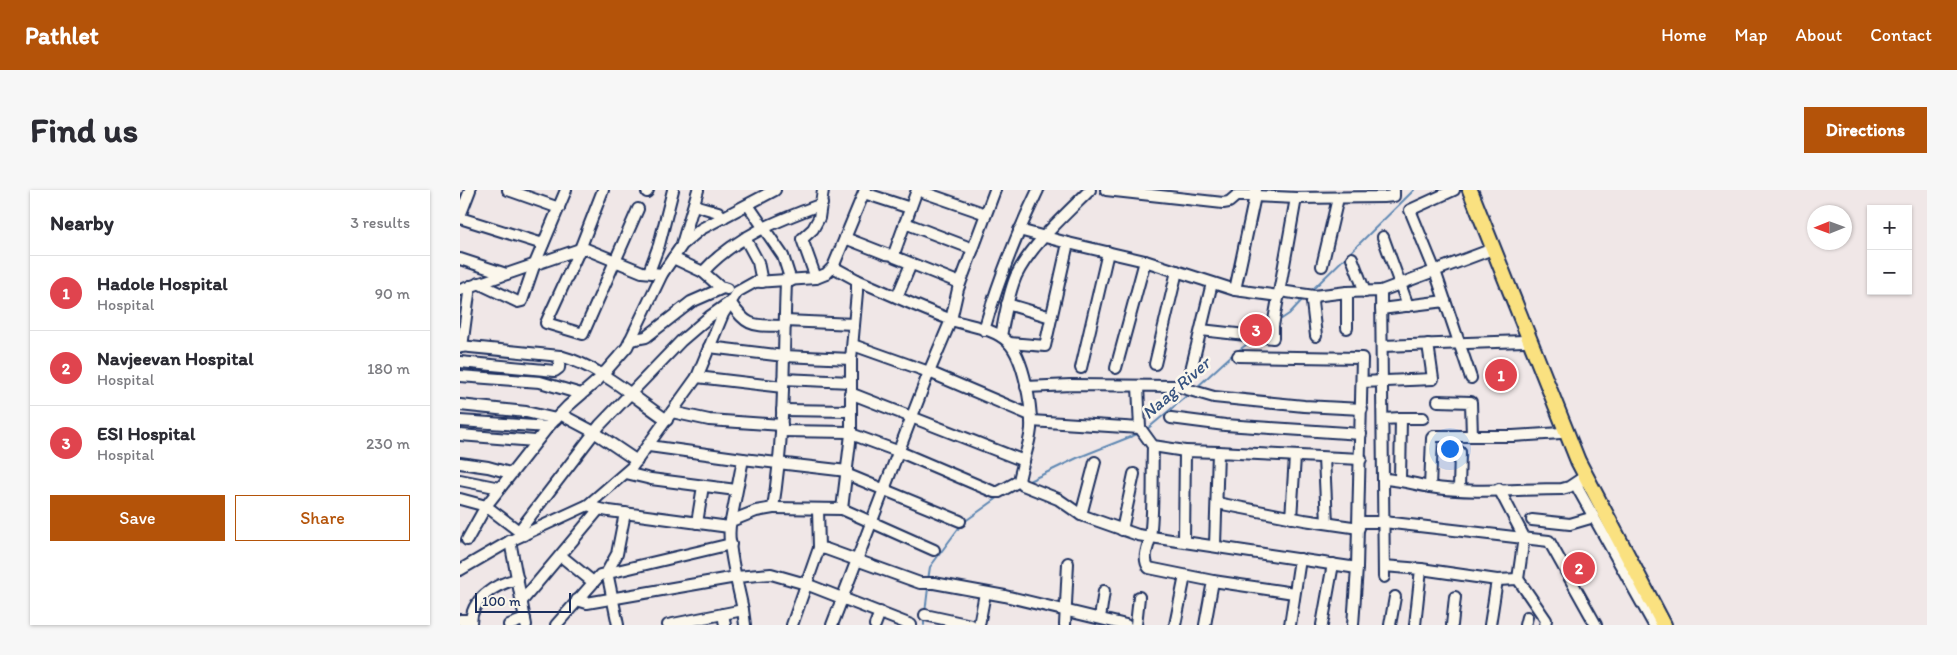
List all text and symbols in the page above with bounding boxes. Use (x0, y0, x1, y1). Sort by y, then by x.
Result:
text: Pathlet (25, 21, 99, 50)
text: Home (1661, 24, 1707, 46)
text: Map (1735, 24, 1768, 46)
text: About (1796, 24, 1842, 46)
text: Contact (1870, 24, 1932, 46)
button: Directions (1804, 107, 1927, 153)
text: Find us (30, 109, 138, 151)
north arrow (1807, 205, 1852, 250)
map controls (1867, 205, 1912, 295)
button: + (1867, 205, 1912, 250)
text: Nearby (50, 210, 114, 235)
text: 3 results (350, 213, 410, 232)
button: − (1867, 250, 1912, 295)
text: Hadole Hospital (97, 272, 228, 295)
text: 1 (62, 284, 70, 303)
text: 90 m (375, 284, 410, 303)
text: Hospital (97, 295, 154, 314)
pin: 3 (1240, 311, 1272, 349)
text: Navjeevan Hospital (97, 347, 254, 370)
water label: Naag River (1137, 351, 1216, 424)
pin: 1 (1485, 356, 1517, 394)
text: 2 (62, 359, 70, 378)
text: 180 m (367, 359, 410, 378)
text: Hospital (97, 370, 154, 389)
text: ESI Hospital (97, 422, 195, 445)
text: 3 (62, 434, 70, 453)
text: 230 m (366, 434, 410, 453)
your location (1437, 436, 1463, 462)
text: Hospital (97, 445, 154, 464)
button: Save (50, 495, 225, 541)
button: Share (235, 495, 410, 541)
pin: 2 (1563, 549, 1595, 587)
scale bar (475, 590, 571, 613)
text: 100 m (482, 593, 521, 610)

